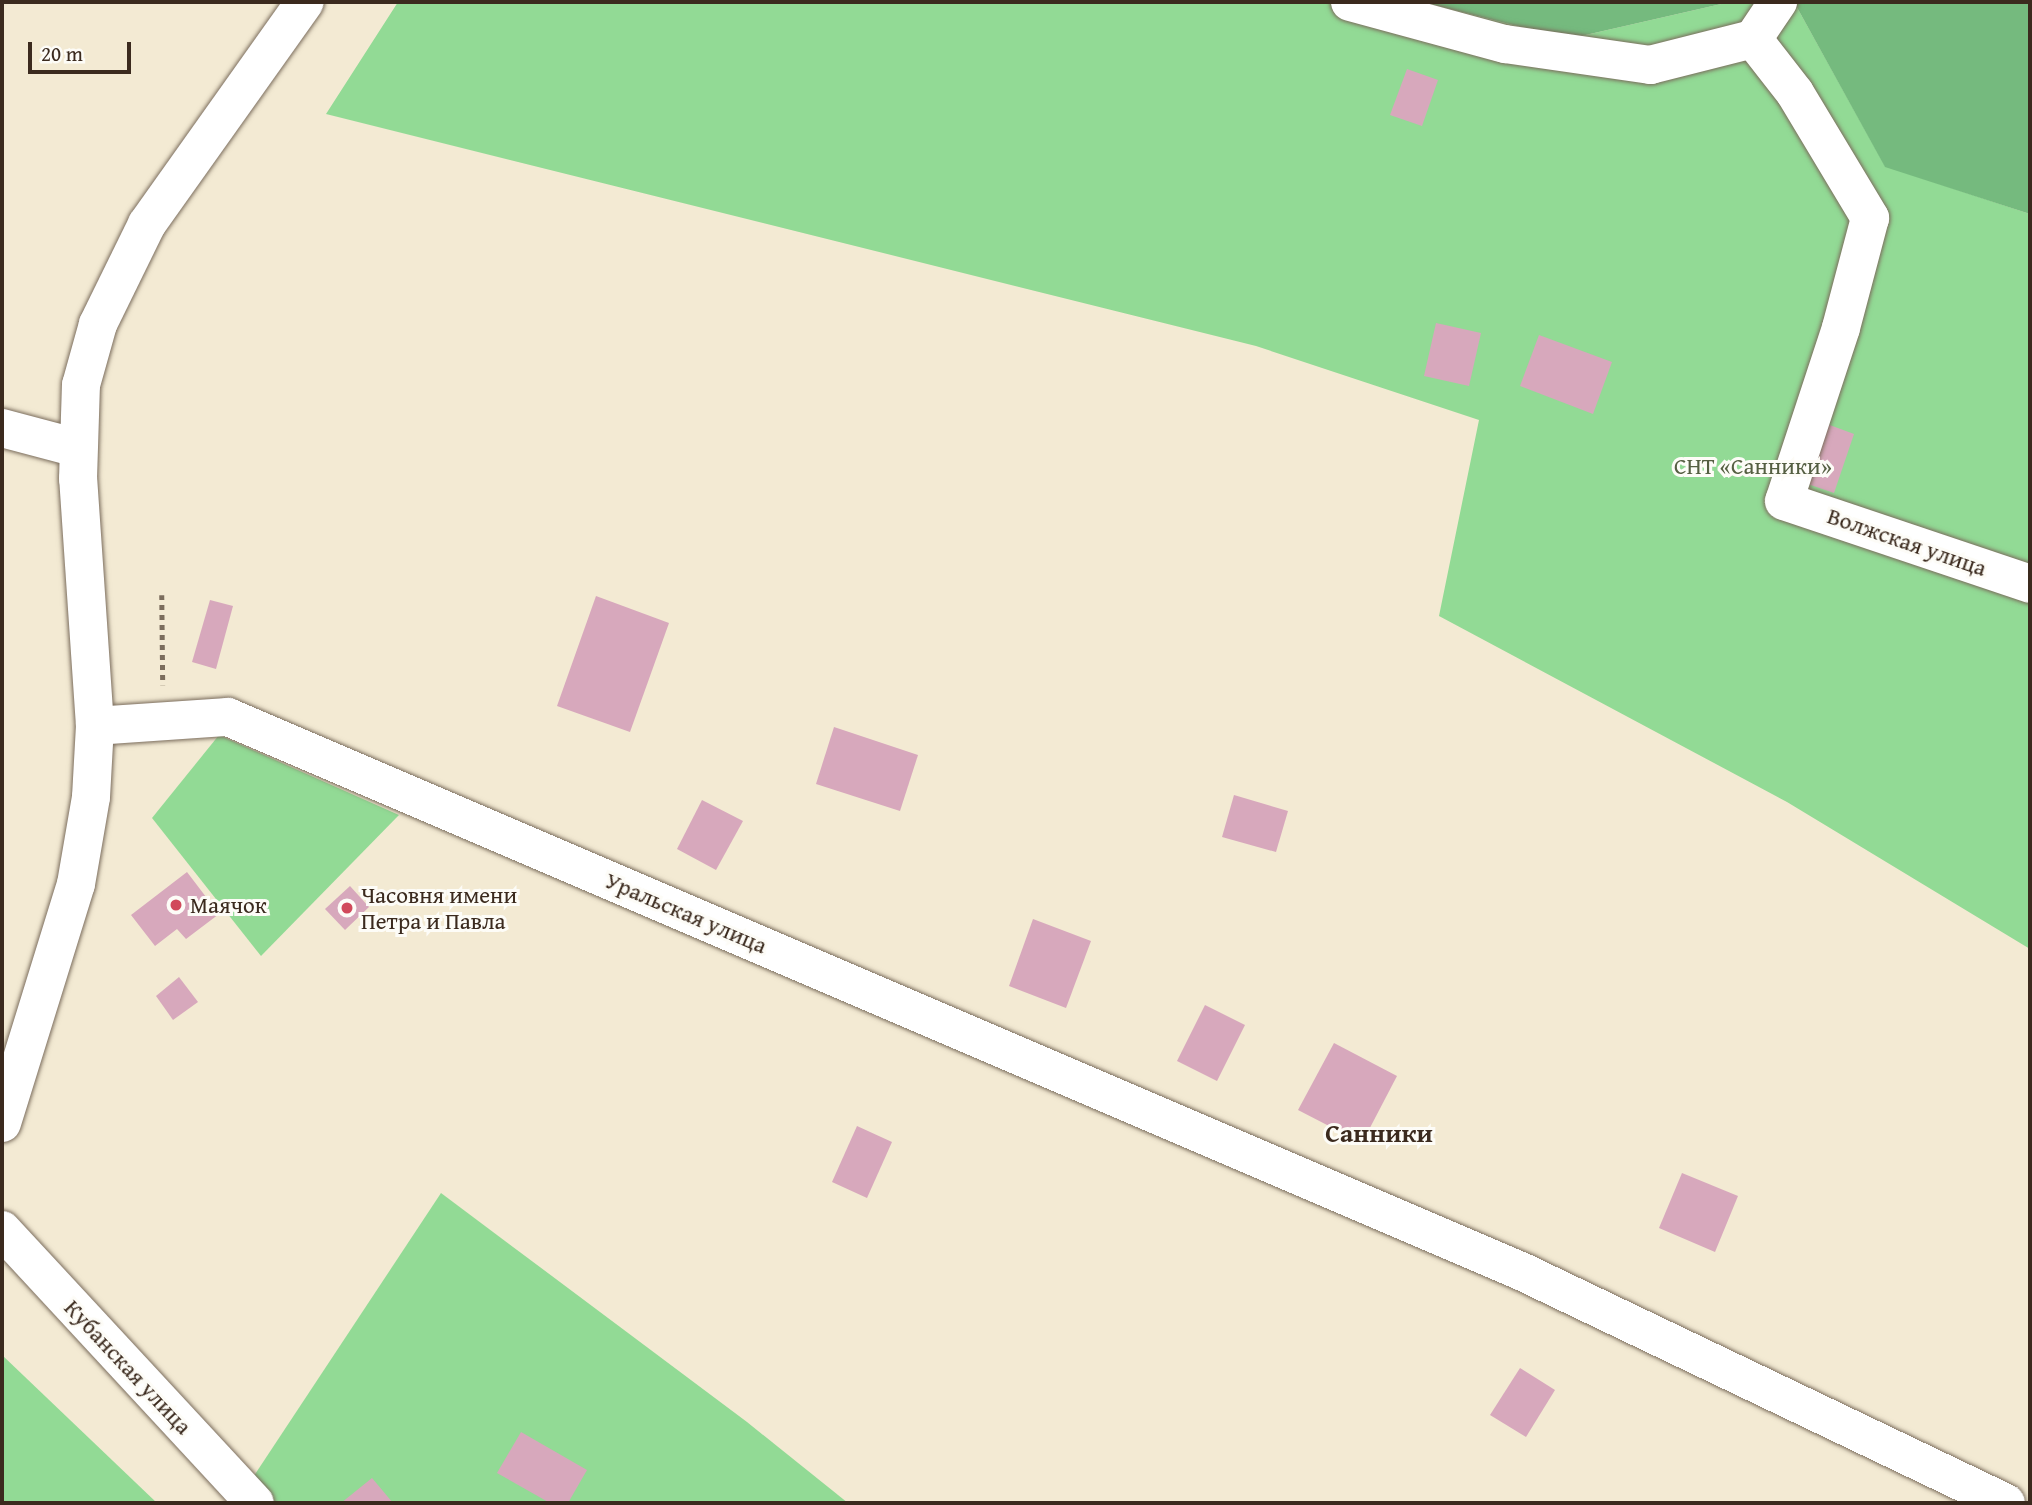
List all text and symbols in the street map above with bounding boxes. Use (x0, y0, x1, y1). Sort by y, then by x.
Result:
scale bar (32, 28, 135, 72)
text: 20 m (41, 38, 83, 69)
park label: СНТ «Санники» (1674, 452, 1832, 480)
street label: Волжская улица (1824, 502, 1990, 582)
street label: Уральская улица (601, 867, 771, 959)
place label: Часовня имени Петра и Павла (361, 881, 517, 935)
place label: Маячок (190, 891, 267, 919)
marker: Маячок (168, 897, 184, 913)
marker: Часовня имени Петра и Павла (339, 900, 355, 916)
district label: Санники (1325, 1117, 1433, 1149)
street label: Кубанская улица (59, 1294, 197, 1440)

